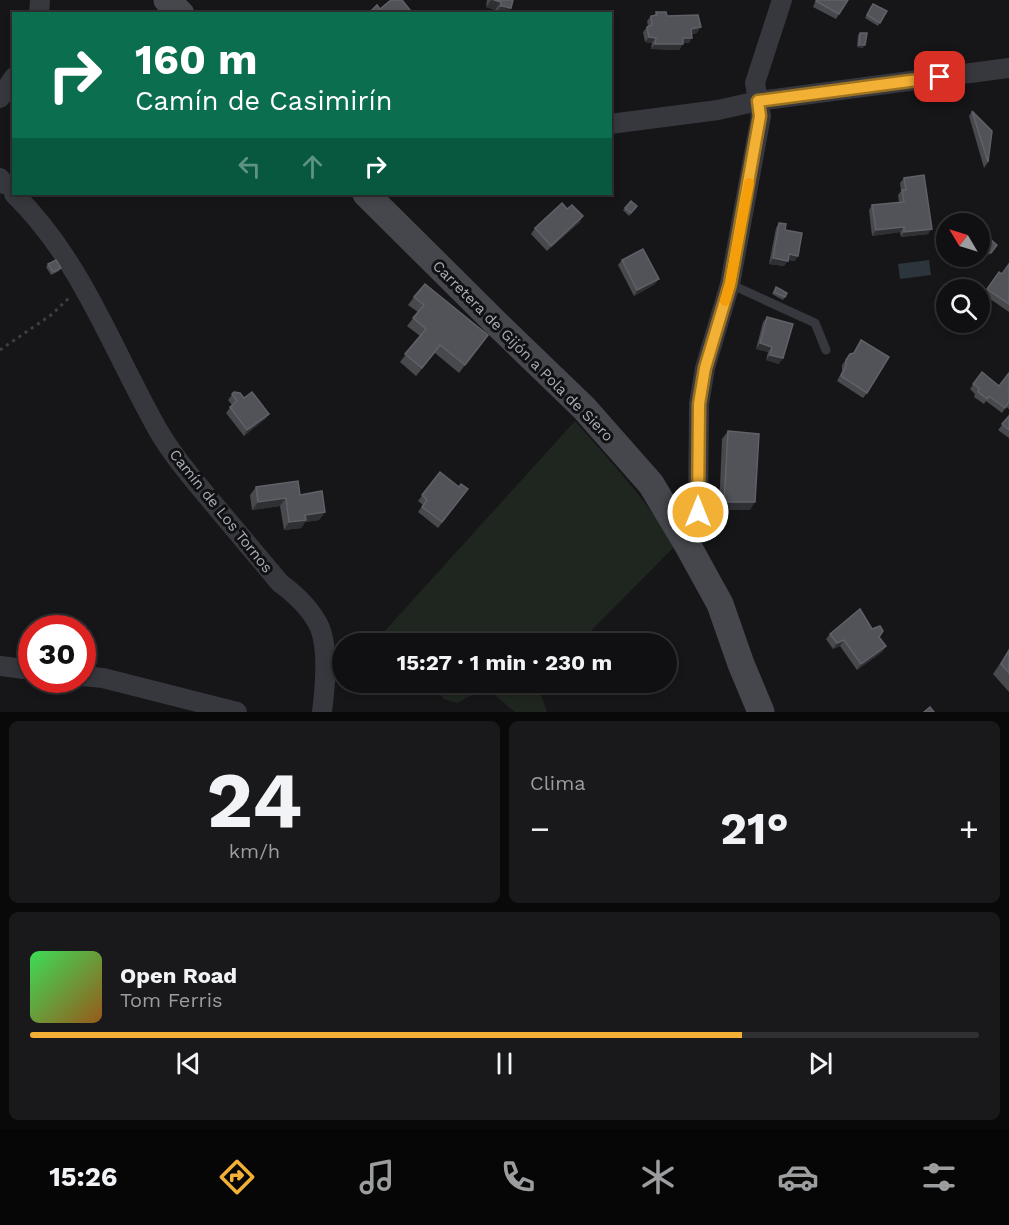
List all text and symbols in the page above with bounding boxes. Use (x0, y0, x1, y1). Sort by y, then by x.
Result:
text: 160 m (135, 35, 258, 84)
icon: right (36, 36, 114, 114)
pin (914, 51, 965, 102)
icon: arrive (923, 60, 956, 93)
text: Camín de Casimirín (135, 85, 392, 117)
icon: left (233, 150, 266, 183)
icon: ahead (296, 150, 329, 183)
icon: right (359, 150, 392, 183)
north arrow (936, 213, 990, 267)
map controls (936, 213, 990, 333)
street label: Carretera de Gijón a Pola de Siero (429, 257, 617, 445)
button: search (936, 279, 990, 333)
street label: Camín de Los Tornos (166, 446, 276, 576)
position arrow (666, 480, 730, 544)
speed limit sign: 30 (18, 615, 96, 693)
text: 15:27 · 1 min · 230 m (397, 650, 612, 675)
text: 24 (207, 754, 302, 846)
text: Clima (530, 771, 586, 795)
text: 21° (720, 802, 789, 855)
text: − (530, 809, 550, 848)
text: + (959, 809, 979, 848)
text: km/h (229, 839, 280, 863)
text: Open Road (120, 963, 237, 988)
text: Tom Ferris (120, 988, 223, 1012)
icon: previous (172, 1047, 205, 1080)
icon: pause (488, 1047, 521, 1080)
icon: next (804, 1047, 837, 1080)
icon: directions (216, 1156, 258, 1198)
icon: music (356, 1156, 398, 1198)
icon: phone (497, 1156, 539, 1198)
icon: climate (637, 1156, 679, 1198)
icon: car (777, 1156, 819, 1198)
icon: filters (918, 1156, 960, 1198)
text: 15:26 (49, 1161, 117, 1193)

